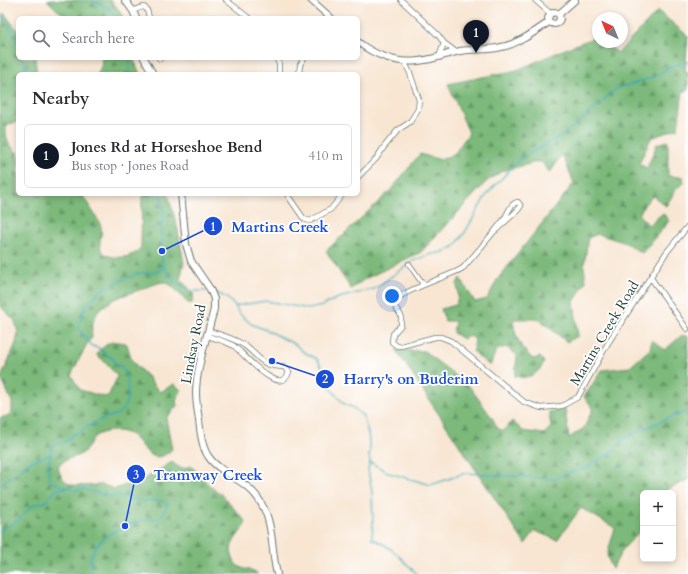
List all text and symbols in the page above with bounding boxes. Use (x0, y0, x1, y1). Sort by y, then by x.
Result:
north arrow (592, 12, 628, 48)
search box (16, 16, 360, 60)
pin: 1 (463, 20, 489, 53)
icon: search (30, 27, 52, 49)
text: Search here (62, 28, 135, 48)
text: Nearby (32, 87, 89, 110)
text: Jones Rd at Horseshoe Bend (71, 137, 262, 157)
text: 1 (43, 147, 49, 165)
text: 410 m (309, 147, 343, 165)
text: Bus stop · Jones Road (71, 157, 189, 175)
callout: Martins Creek (203, 213, 336, 240)
text: Martins Creek (231, 217, 329, 237)
text: 1 (210, 219, 216, 235)
street label: Martins Creek Road (565, 277, 644, 389)
your location (382, 286, 402, 306)
street label: Lindsay Road (176, 302, 211, 385)
callout: Harry's on Buderim (315, 365, 486, 392)
text: Harry's on Buderim (343, 369, 479, 389)
text: 2 (322, 371, 328, 387)
callout: Tramway Creek (126, 461, 271, 488)
text: Tramway Creek (153, 465, 263, 485)
text: 3 (133, 467, 139, 483)
map controls (640, 490, 676, 562)
button: + (640, 490, 676, 526)
button: − (640, 526, 676, 562)

